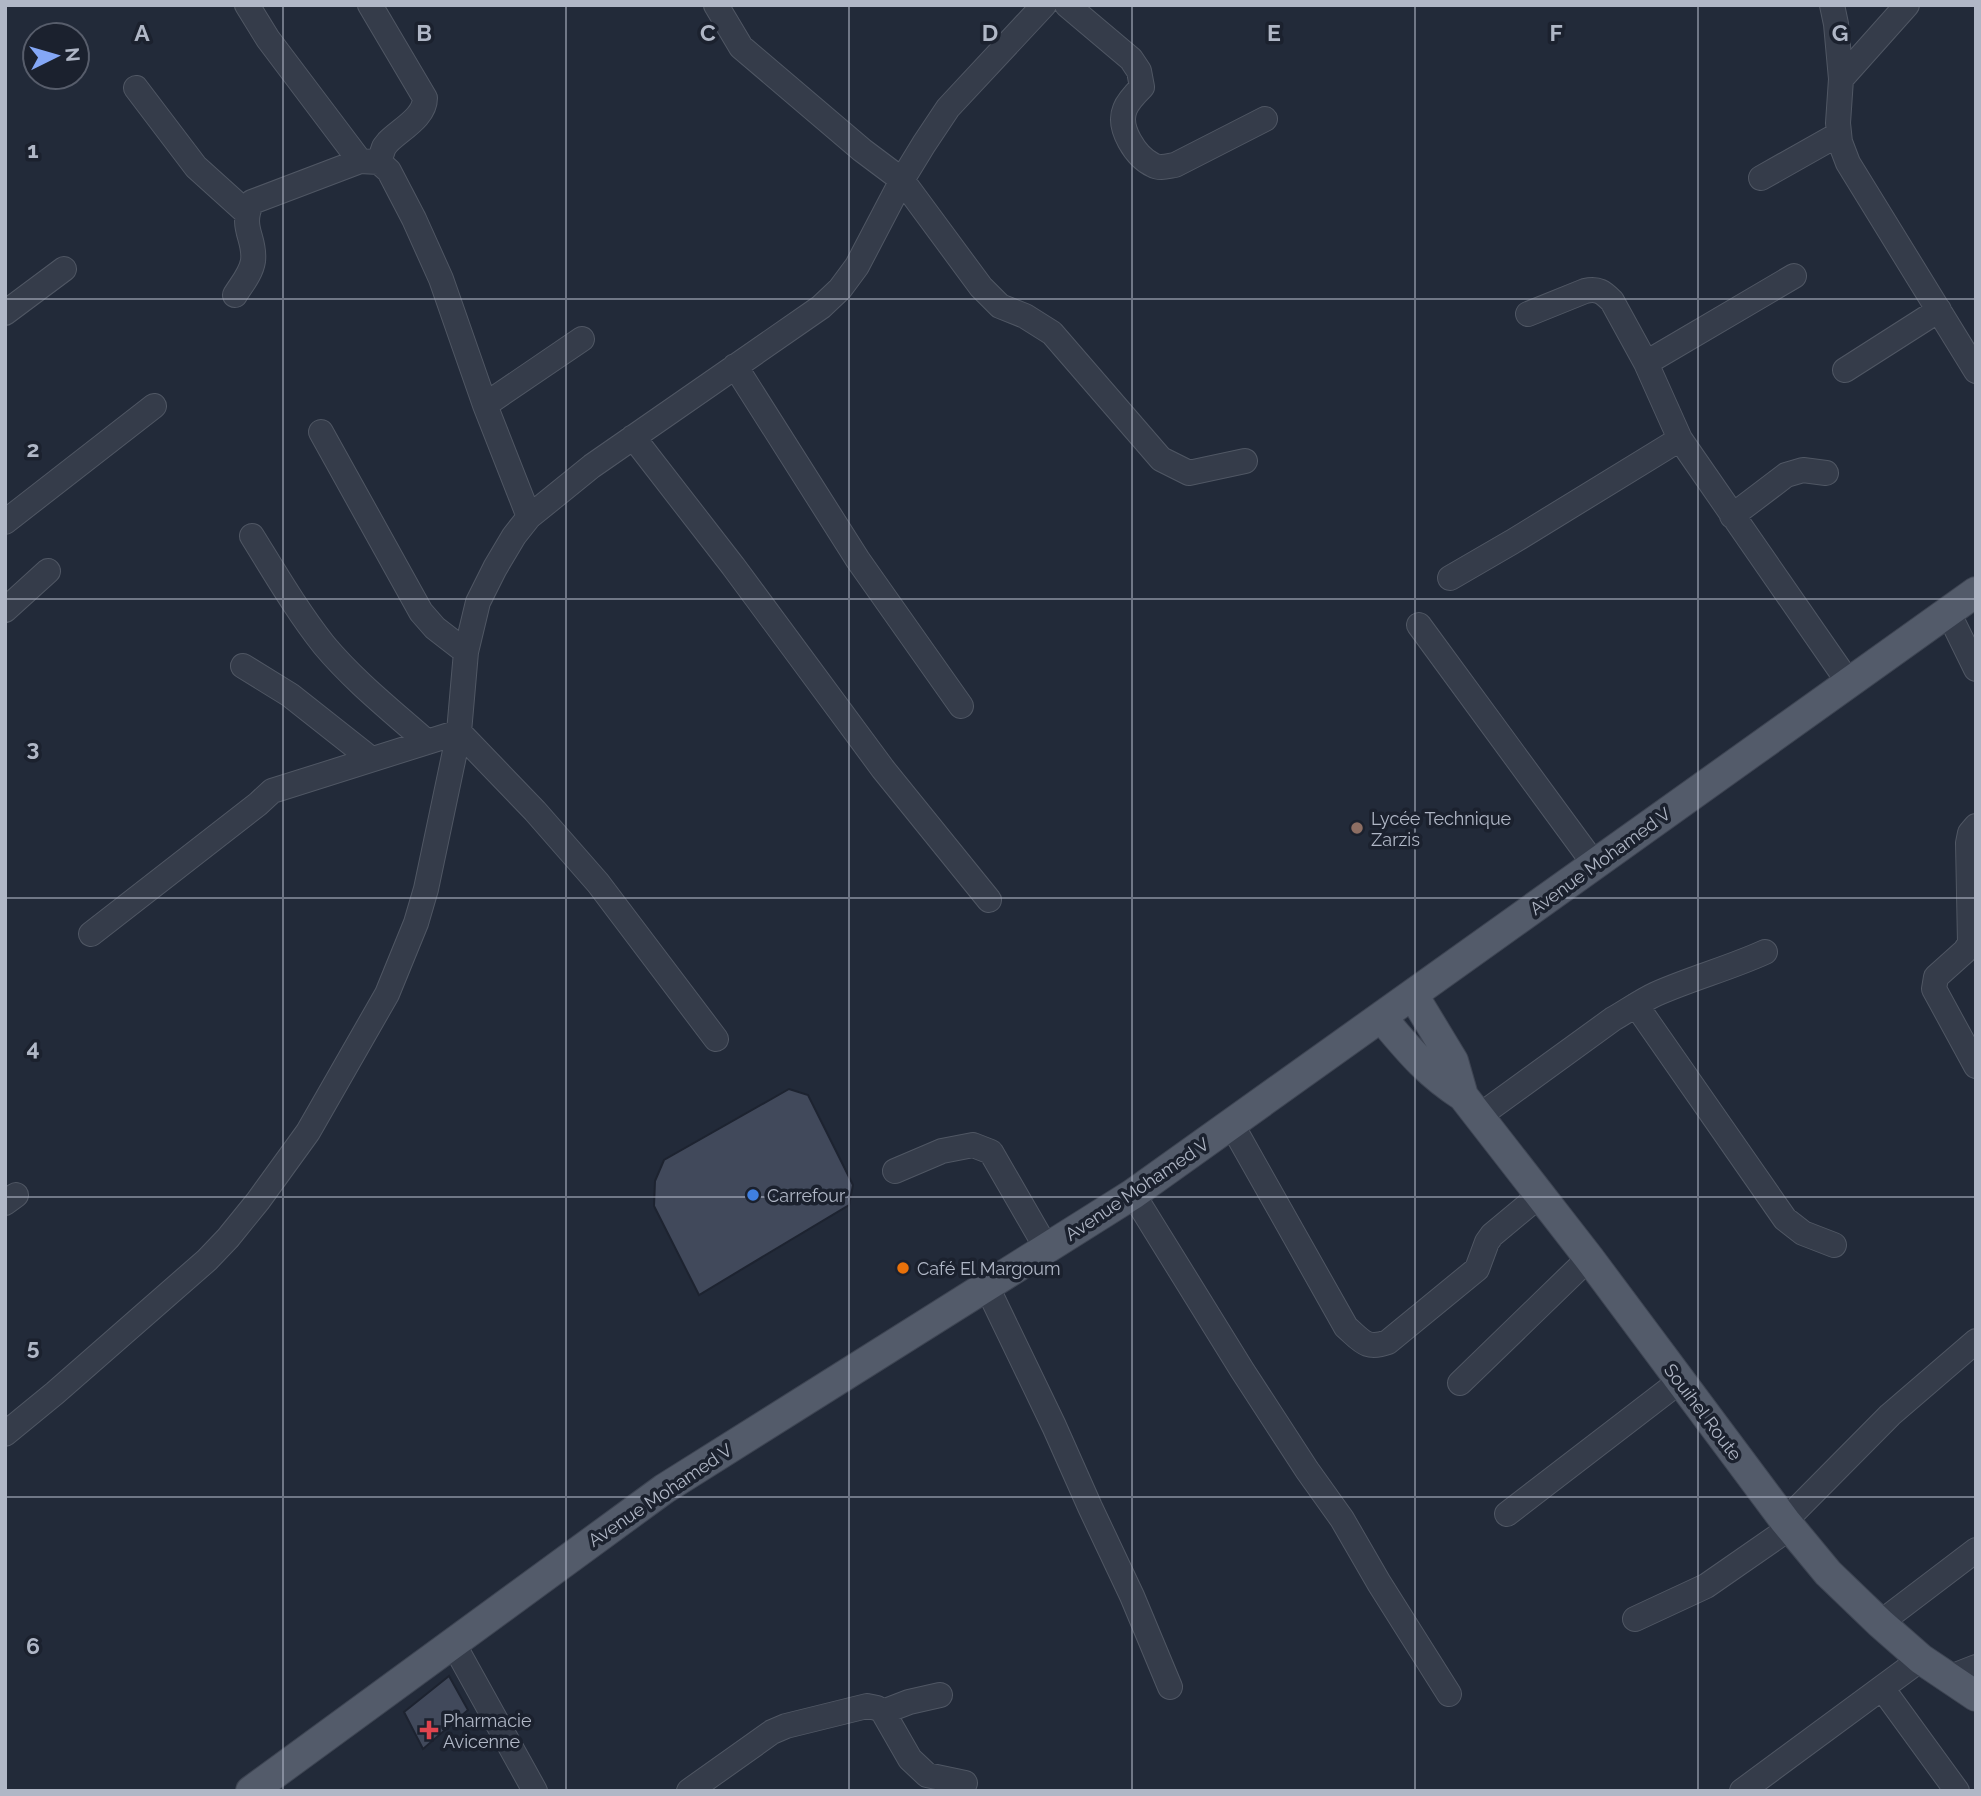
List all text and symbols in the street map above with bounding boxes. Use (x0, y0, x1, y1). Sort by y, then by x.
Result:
text: A (134, 19, 150, 46)
text: B (416, 19, 432, 46)
text: C (700, 19, 716, 46)
text: D (982, 19, 998, 46)
text: E (1267, 19, 1281, 46)
text: F (1549, 19, 1563, 46)
text: G (1832, 19, 1848, 46)
north arrow (21, 21, 91, 91)
text: N (61, 46, 85, 63)
text: 1 (27, 136, 39, 163)
text: 2 (27, 435, 39, 462)
text: 3 (27, 734, 39, 761)
street label: Avenue Mohamed V (1526, 803, 1674, 919)
place label: Lycée Technique Zarzis (1371, 808, 1512, 850)
marker: Lycée Technique Zarzis (1349, 820, 1365, 836)
text: 4 (26, 1034, 40, 1061)
street label: Avenue Mohamed V (1061, 1133, 1213, 1245)
place label: Carrefour (767, 1185, 846, 1206)
marker: Carrefour (745, 1187, 761, 1203)
place label: Café El Margoum (917, 1258, 1060, 1279)
marker: Café El Margoum (895, 1260, 911, 1276)
text: 5 (27, 1333, 40, 1360)
street label: Souihel Route (1660, 1360, 1746, 1465)
street label: Avenue Mohamed V (584, 1439, 736, 1551)
text: 6 (26, 1632, 40, 1659)
place label: Pharmacie Avicenne (443, 1710, 532, 1752)
marker: Pharmacie Avicenne (421, 1722, 437, 1738)

